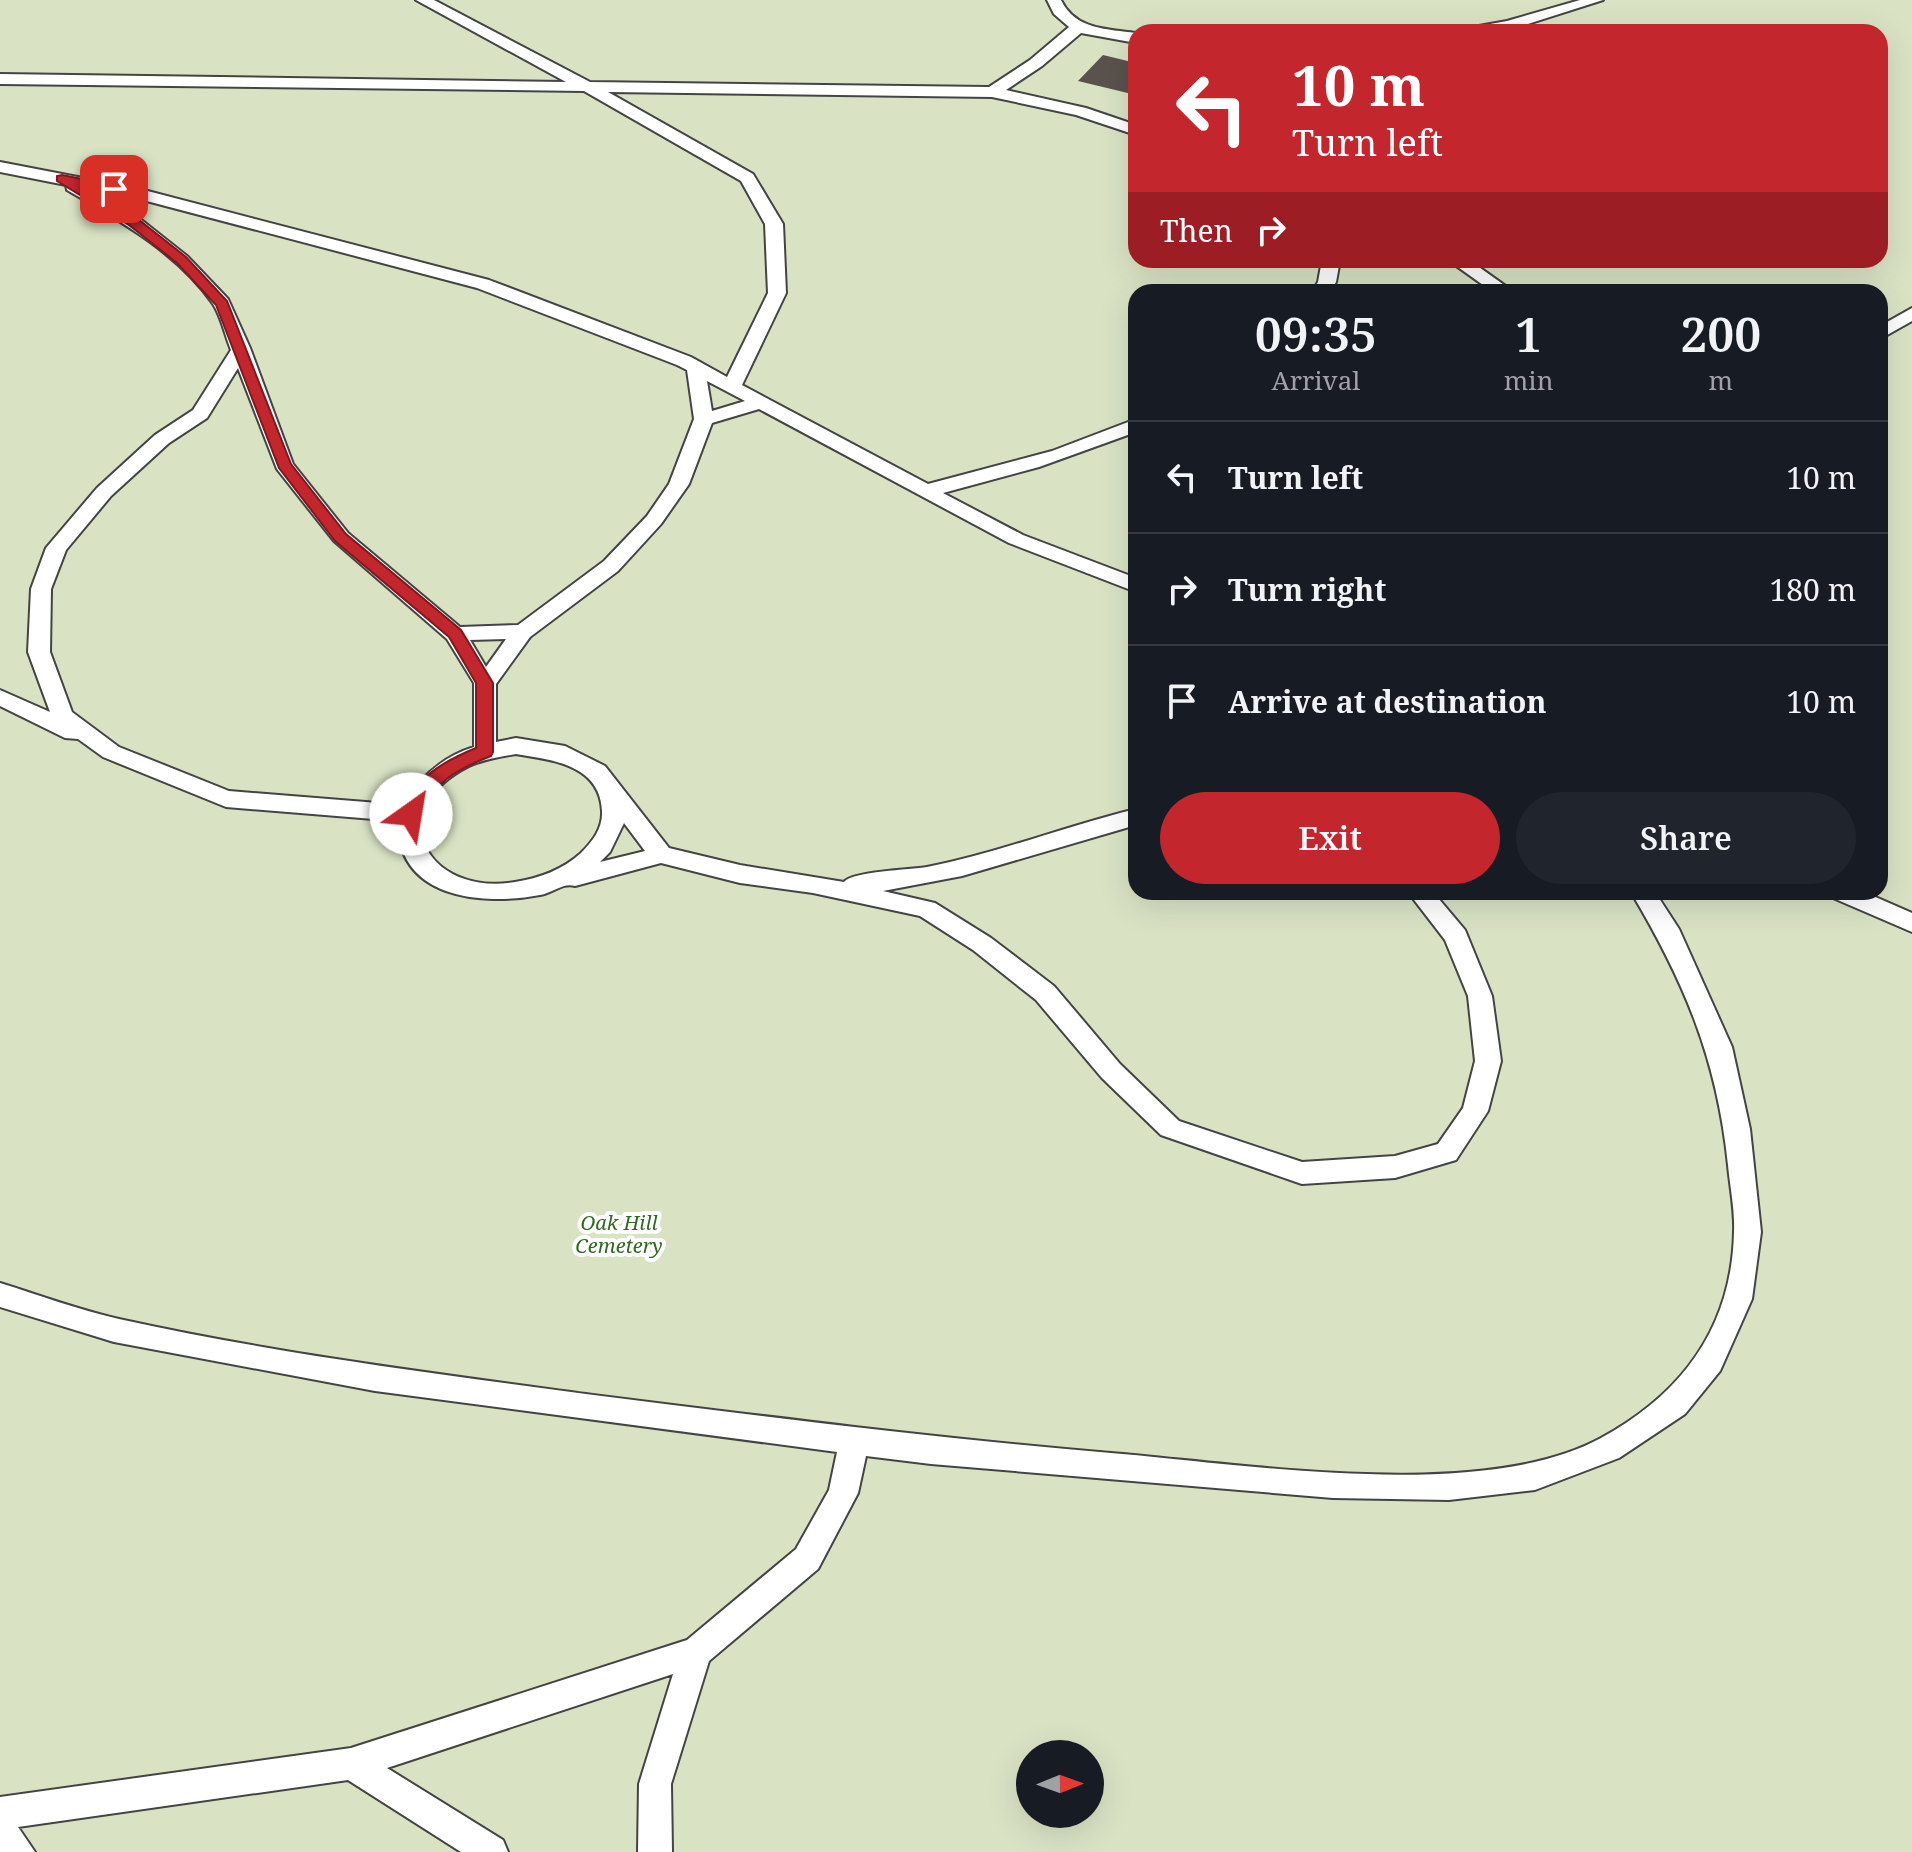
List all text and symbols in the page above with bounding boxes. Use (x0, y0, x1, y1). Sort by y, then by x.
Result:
text: 10 m (1292, 46, 1425, 122)
icon: left (1160, 56, 1264, 160)
text: Turn left (1292, 118, 1443, 167)
pin (80, 155, 148, 223)
icon: arrive (92, 167, 136, 211)
icon: right (1249, 208, 1293, 252)
text: Then (1160, 210, 1233, 251)
text: 09:35 (1255, 301, 1377, 366)
text: 1 (1515, 301, 1542, 366)
text: 200 (1680, 301, 1761, 366)
text: Arrival (1271, 362, 1360, 398)
text: min (1504, 362, 1553, 398)
text: m (1708, 362, 1733, 398)
icon: left (1160, 455, 1204, 499)
text: Turn left (1228, 457, 1363, 498)
text: 10 m (1786, 457, 1856, 498)
icon: right (1160, 567, 1204, 611)
text: Turn right (1228, 569, 1386, 610)
text: 180 m (1770, 569, 1856, 610)
icon: arrive (1160, 679, 1204, 723)
text: Arrive at destination (1228, 681, 1547, 722)
text: 10 m (1786, 681, 1856, 722)
position arrow (369, 772, 453, 856)
button: Exit (1160, 792, 1500, 884)
button: Share (1516, 792, 1856, 884)
park label: Oak Hill Cemetery (575, 1209, 663, 1259)
north arrow (1016, 1740, 1104, 1828)
map controls (1016, 1740, 1104, 1828)

